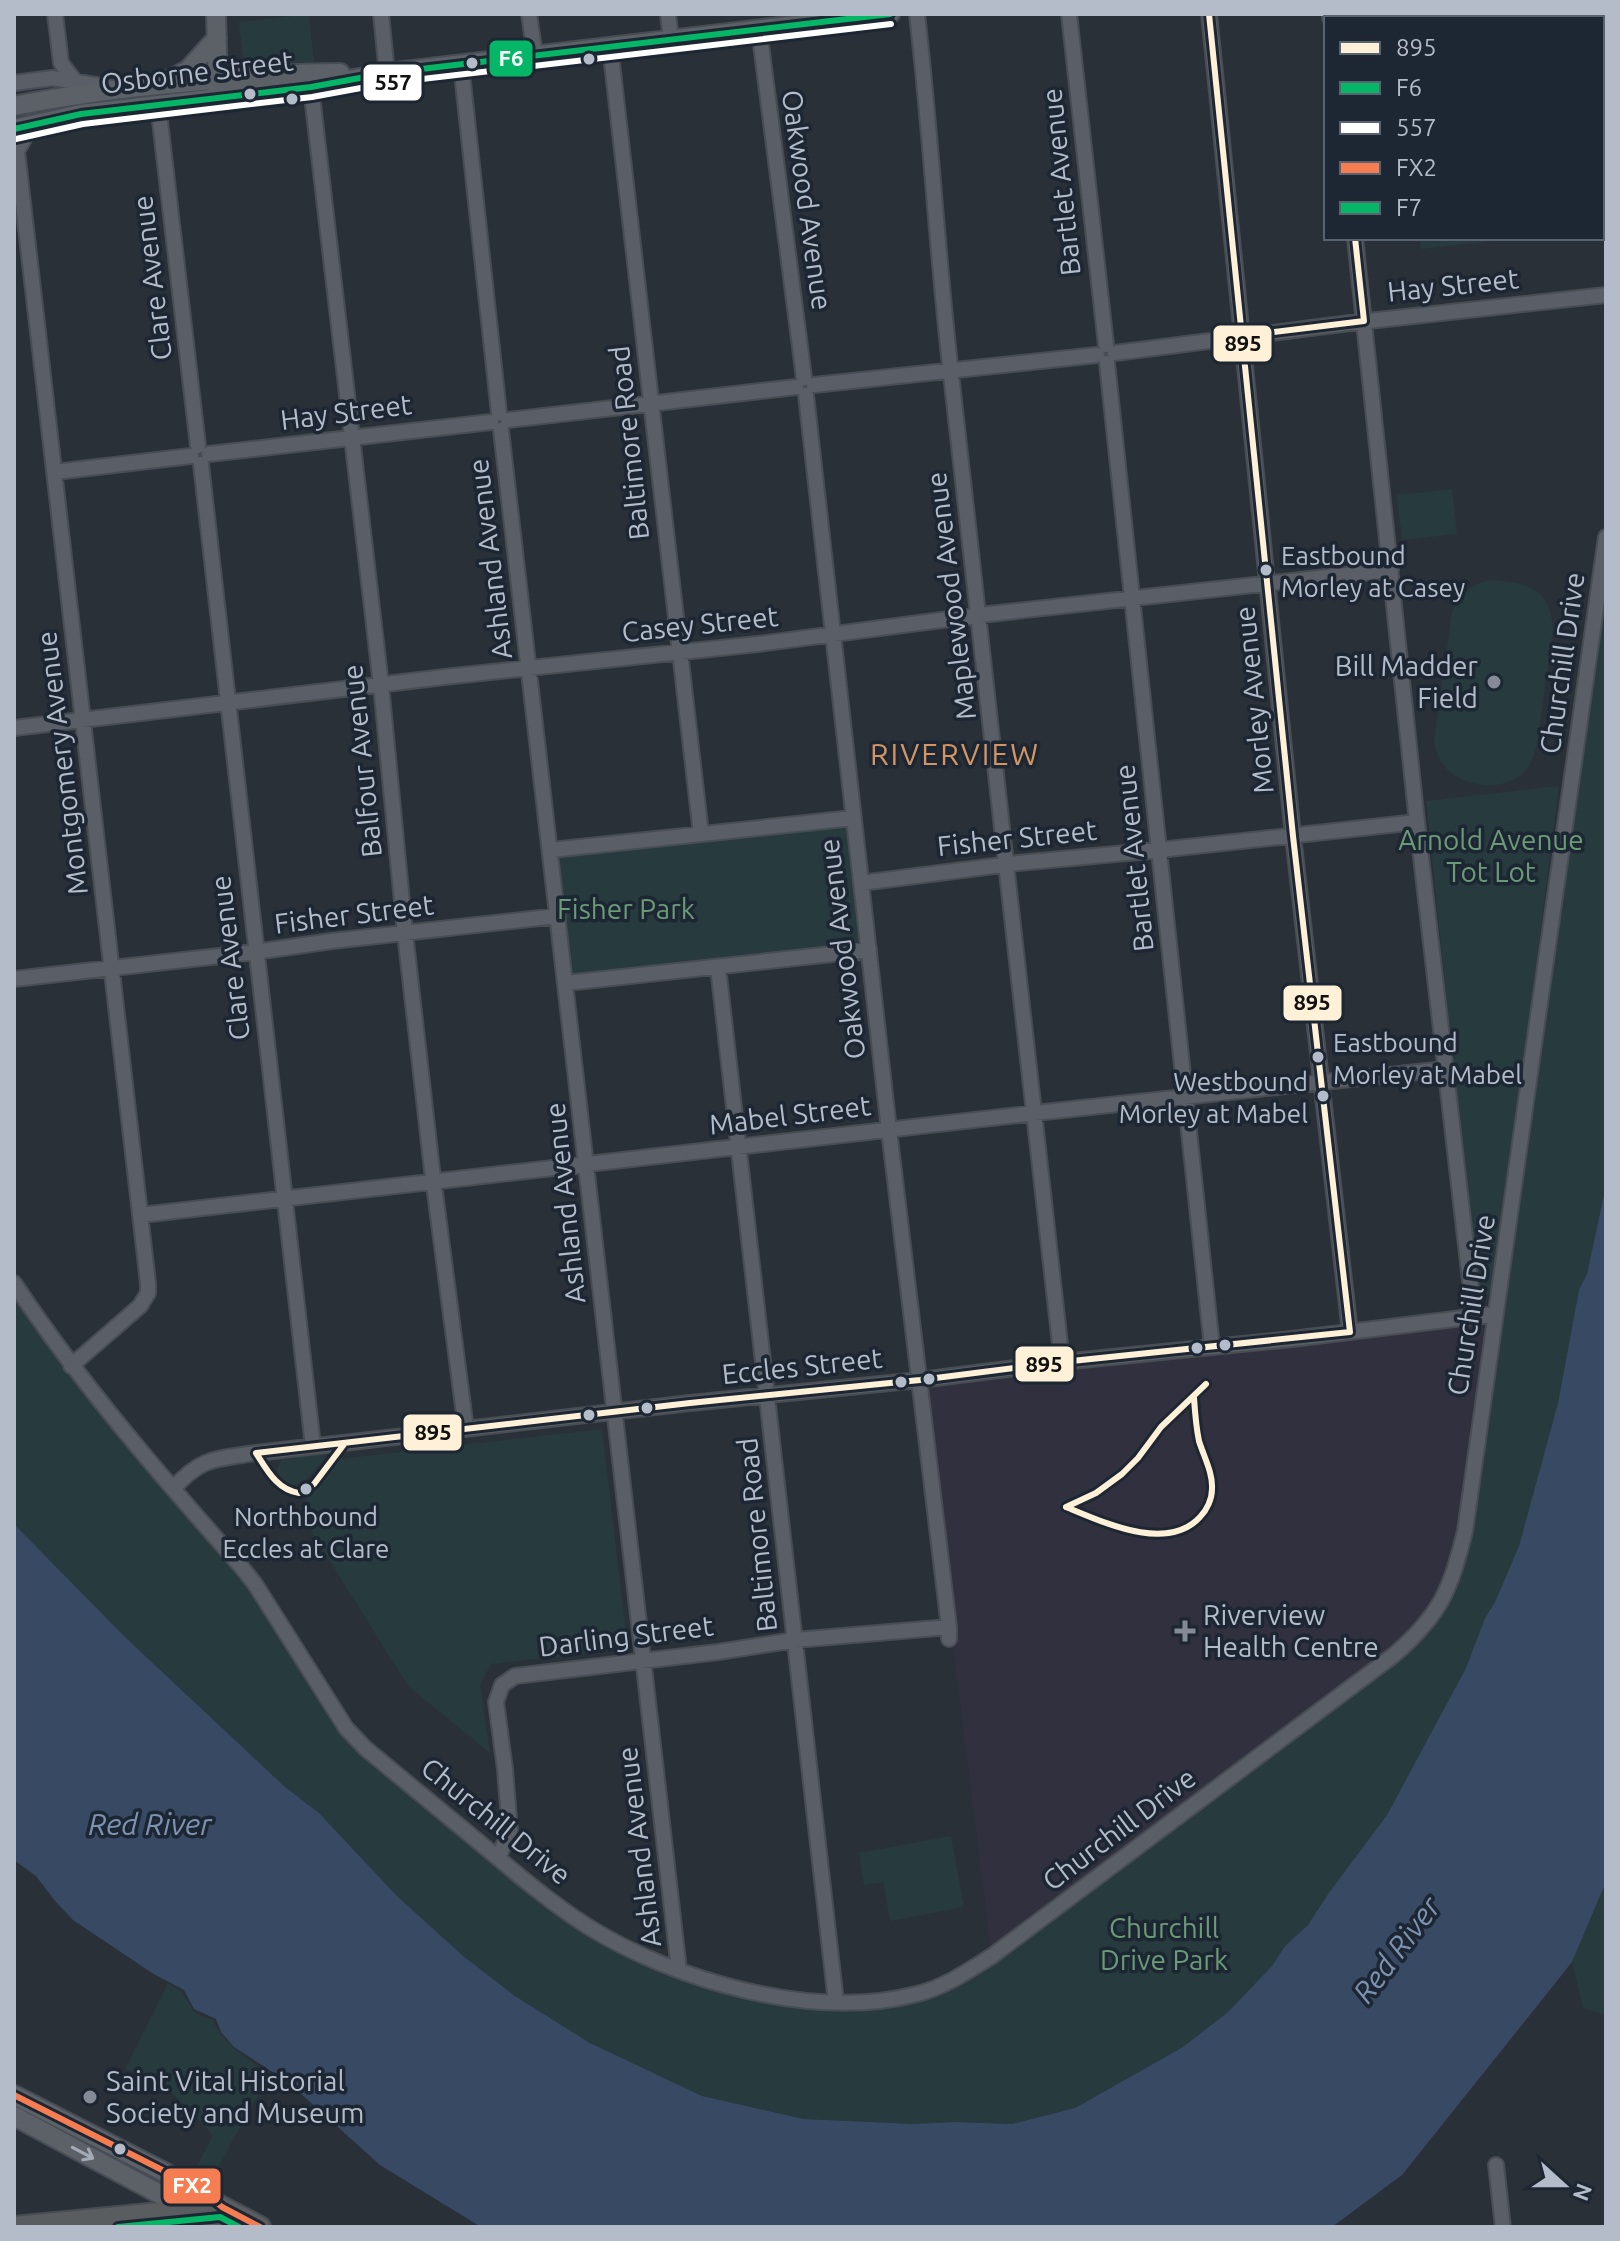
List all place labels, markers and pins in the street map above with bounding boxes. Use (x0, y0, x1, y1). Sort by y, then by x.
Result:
unlabelled marker (581, 51, 597, 67)
unlabelled marker (464, 55, 480, 71)
unlabelled marker (242, 86, 258, 102)
unlabelled marker (284, 91, 300, 107)
place label: Eastbound Morley at Casey (1281, 541, 1465, 602)
marker: Eastbound Morley at Casey (1258, 562, 1274, 578)
place label: Bill Madder Field (1335, 650, 1478, 713)
marker: Bill Madder Field (1485, 673, 1503, 691)
place label: Eastbound Morley at Mabel (1333, 1028, 1522, 1089)
marker: Eastbound Morley at Mabel (1310, 1049, 1326, 1065)
place label: Westbound Morley at Mabel (1119, 1067, 1308, 1128)
marker: Westbound Morley at Mabel (1315, 1088, 1331, 1104)
unlabelled marker (1217, 1337, 1233, 1353)
unlabelled marker (1189, 1340, 1205, 1356)
unlabelled marker (921, 1371, 937, 1387)
unlabelled marker (893, 1374, 909, 1390)
unlabelled marker (639, 1400, 655, 1416)
unlabelled marker (581, 1407, 597, 1423)
marker: Northbound Eccles at Clare (298, 1481, 314, 1497)
place label: Northbound Eccles at Clare (223, 1502, 389, 1563)
place label: Riverview Health Centre (1203, 1599, 1379, 1662)
marker: Riverview Health Centre (1174, 1620, 1196, 1642)
place label: Saint Vital Historial Society and Museum (106, 2065, 365, 2128)
marker: Saint Vital Historial Society and Museum (81, 2088, 99, 2106)
unlabelled marker (112, 2141, 128, 2157)

